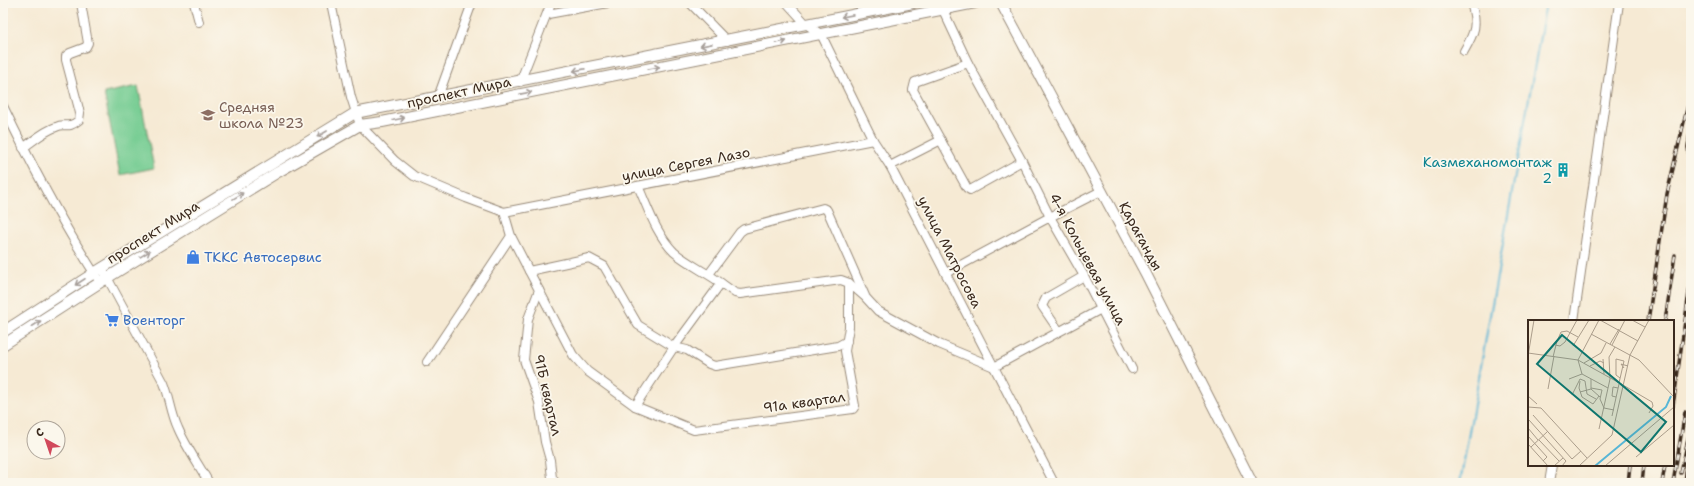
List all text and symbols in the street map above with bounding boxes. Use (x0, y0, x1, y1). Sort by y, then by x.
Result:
one-way arrow (841, 13, 854, 21)
one-way arrow (774, 38, 787, 46)
one-way arrow (700, 41, 713, 49)
one-way arrow (647, 64, 660, 72)
one-way arrow (573, 67, 586, 75)
street label: проспект Мира (405, 72, 513, 112)
one-way arrow (519, 89, 532, 97)
place label: Средняя школа №23 (219, 98, 304, 132)
school or university icon: Средняя школа №23 (200, 107, 216, 123)
one-way arrow (392, 115, 405, 123)
one-way arrow (316, 130, 328, 138)
street label: улица Сергея Лазо (620, 143, 752, 185)
place label: Казмеханомонтаж 2 (1423, 153, 1553, 187)
building icon: Казмеханомонтаж 2 (1555, 162, 1571, 178)
street label: 4-я Кольцевая улица (1046, 190, 1131, 328)
one-way arrow (232, 192, 244, 200)
street label: улица Матросова (914, 193, 986, 311)
street label: проспект Мира (103, 196, 203, 268)
street label: Қарағанды (1115, 198, 1167, 274)
place label: ТККС Автосервис (204, 248, 322, 266)
shop icon: ТККС Автосервис (185, 249, 201, 265)
one-way arrow (139, 250, 150, 258)
one-way arrow (74, 278, 85, 286)
place label: Военторг (123, 311, 186, 329)
supermarket icon: Военторг (104, 312, 120, 328)
one-way arrow (30, 320, 41, 328)
inset map (1528, 320, 1674, 466)
street label: 91Б квартал (530, 352, 566, 438)
street label: 91а квартал (762, 387, 846, 417)
north arrow (26, 420, 66, 460)
text: С (32, 425, 47, 441)

